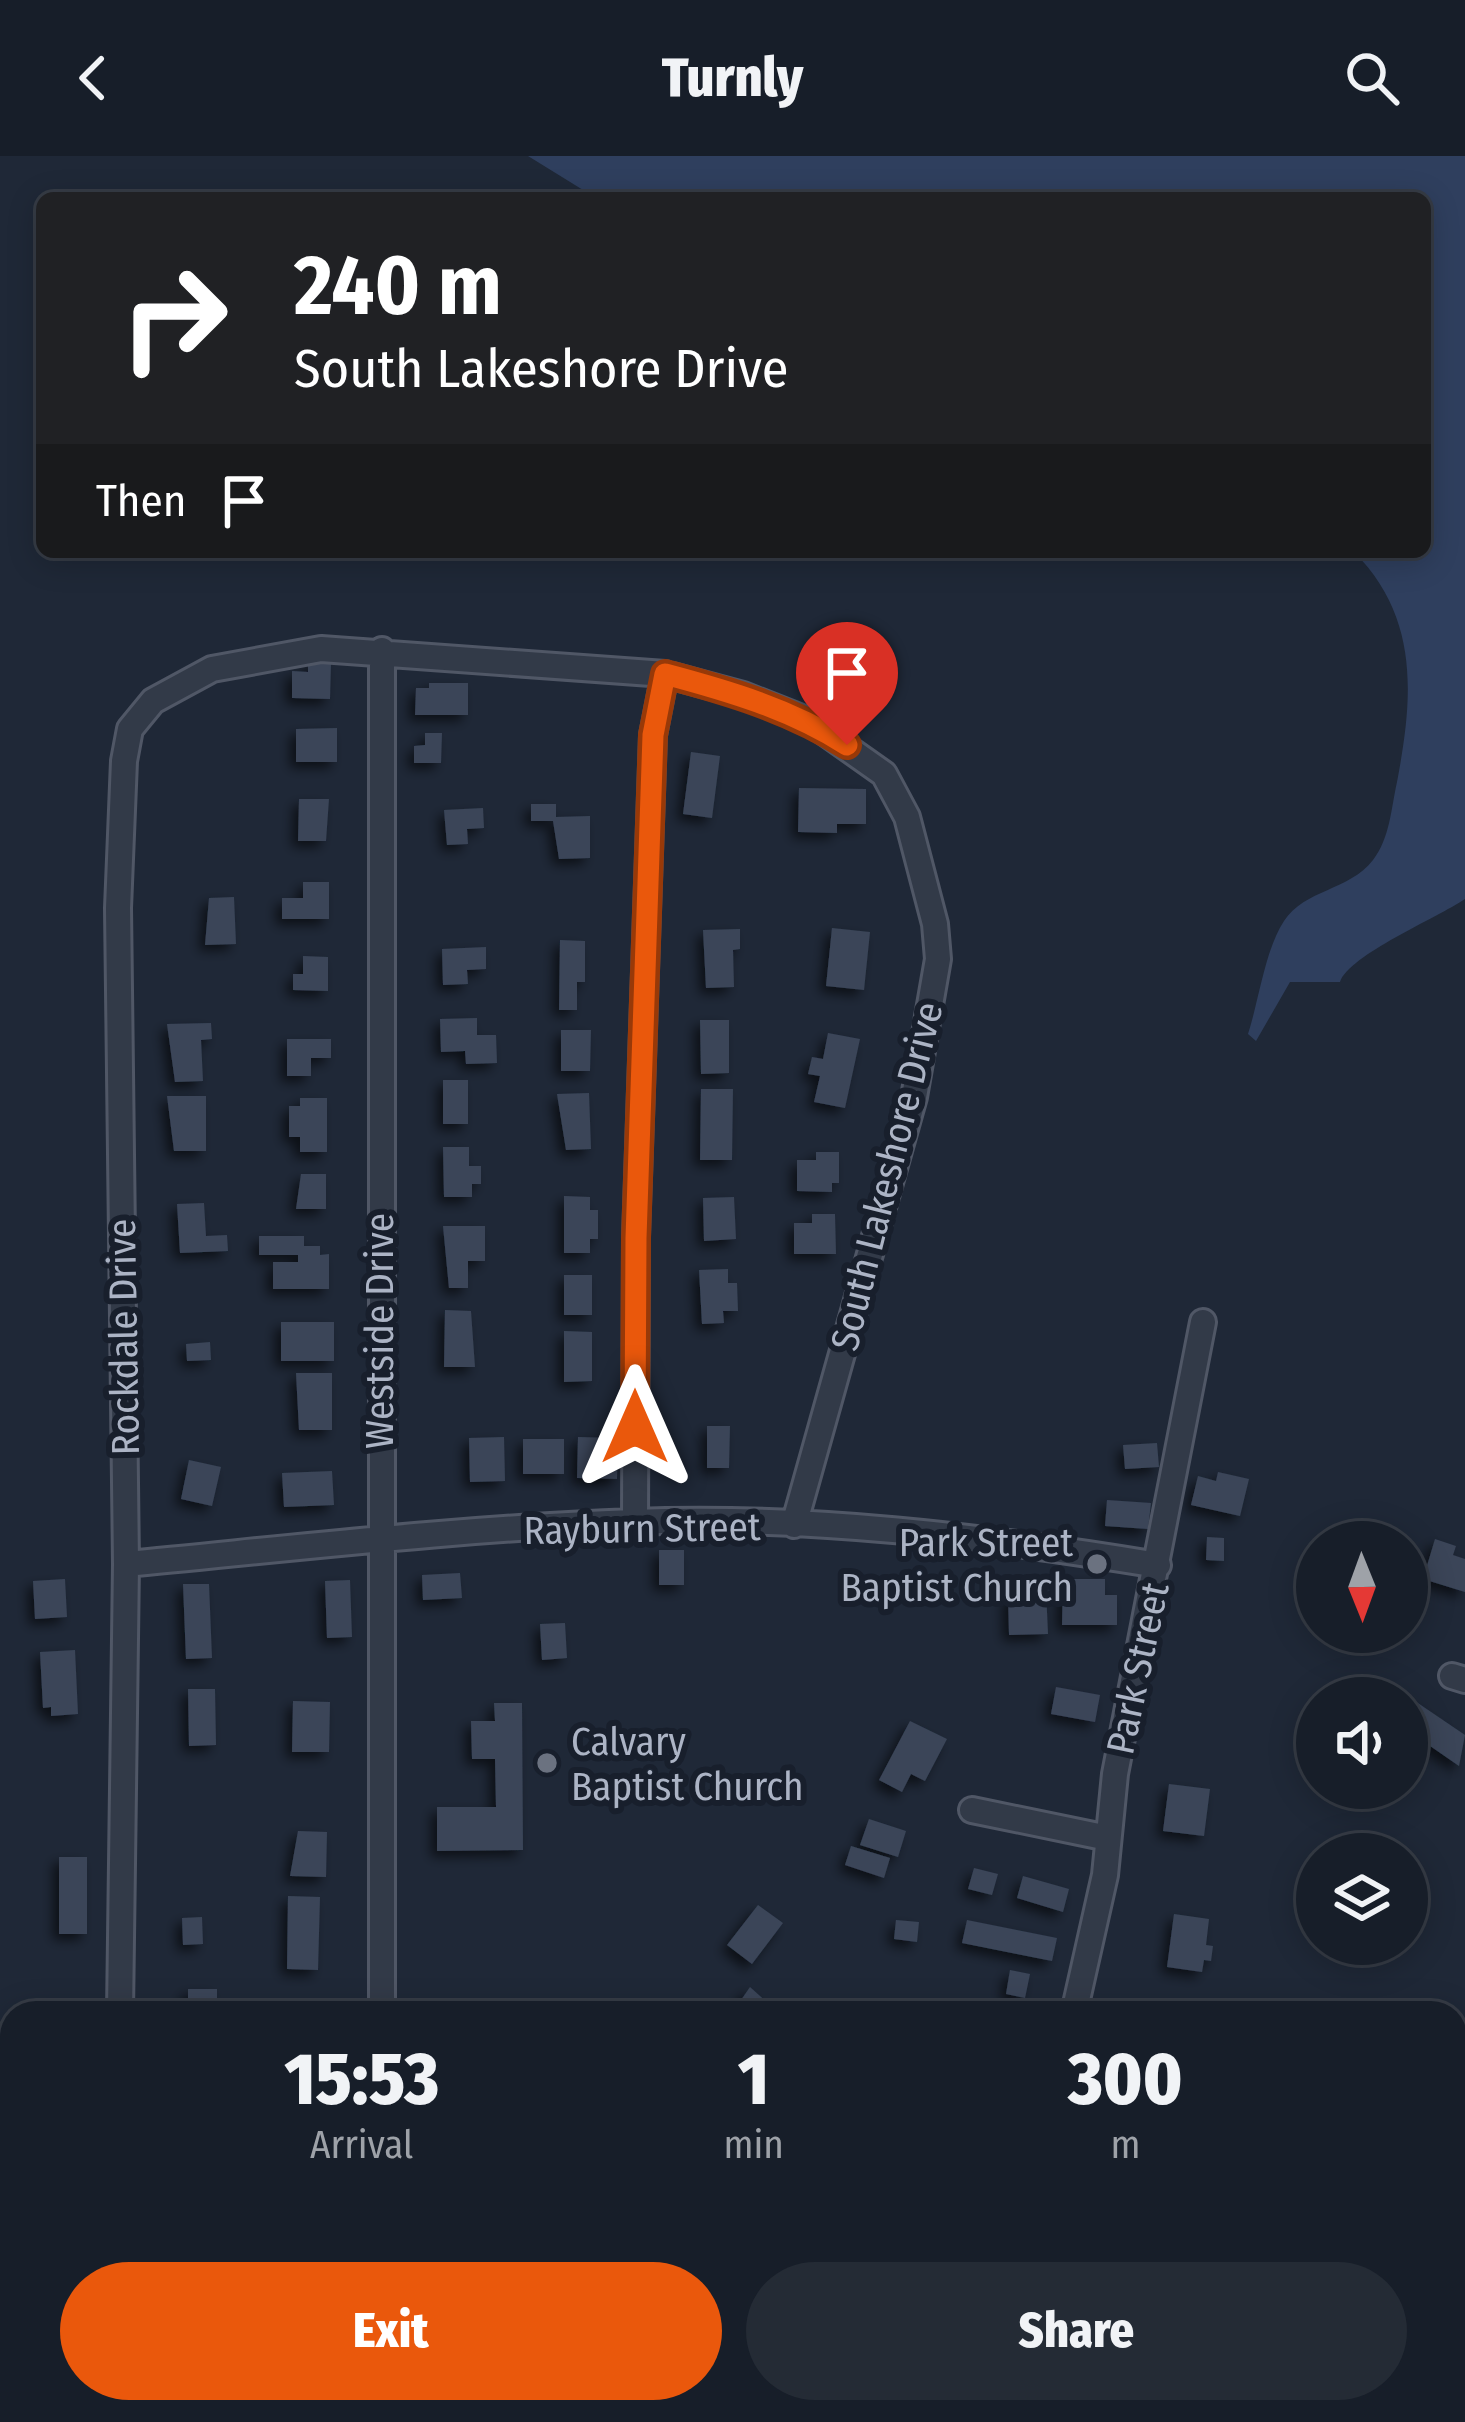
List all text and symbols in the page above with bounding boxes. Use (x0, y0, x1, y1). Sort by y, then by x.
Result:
icon: back (60, 45, 126, 111)
icon: search (1339, 45, 1405, 111)
text: Turnly (662, 46, 803, 110)
text: 240 m (294, 235, 502, 336)
icon: right (96, 240, 252, 396)
text: South Lakeshore Drive (294, 337, 789, 401)
icon: arrive (211, 468, 277, 534)
text: Then (96, 474, 187, 528)
pin (796, 622, 898, 745)
icon: arrive (814, 640, 880, 706)
street label: South Lakeshore Drive (821, 997, 952, 1355)
street label: Westside Drive (357, 1213, 403, 1449)
street label: Rockdale Drive (99, 1218, 149, 1456)
position arrow (572, 1364, 698, 1490)
street label: Rayburn Street (523, 1504, 761, 1554)
place label: Park Street Baptist Church (841, 1520, 1073, 1611)
north arrow (1296, 1521, 1428, 1653)
map controls (1296, 1521, 1428, 1965)
marker: Park Street Baptist Church (1084, 1551, 1110, 1577)
street label: Park Street (1097, 1578, 1179, 1758)
button: sound (1296, 1677, 1428, 1809)
place label: Calvary Baptist Church (571, 1719, 803, 1810)
marker: Calvary Baptist Church (534, 1750, 560, 1776)
button: layers (1296, 1833, 1428, 1965)
text: 15:53 (284, 2037, 439, 2123)
text: 1 (738, 2037, 769, 2123)
text: 300 (1068, 2037, 1183, 2123)
text: Arrival (310, 2122, 413, 2168)
text: min (723, 2122, 784, 2168)
text: m (1110, 2122, 1140, 2168)
button: Exit (60, 2262, 722, 2400)
button: Share (746, 2262, 1407, 2400)

